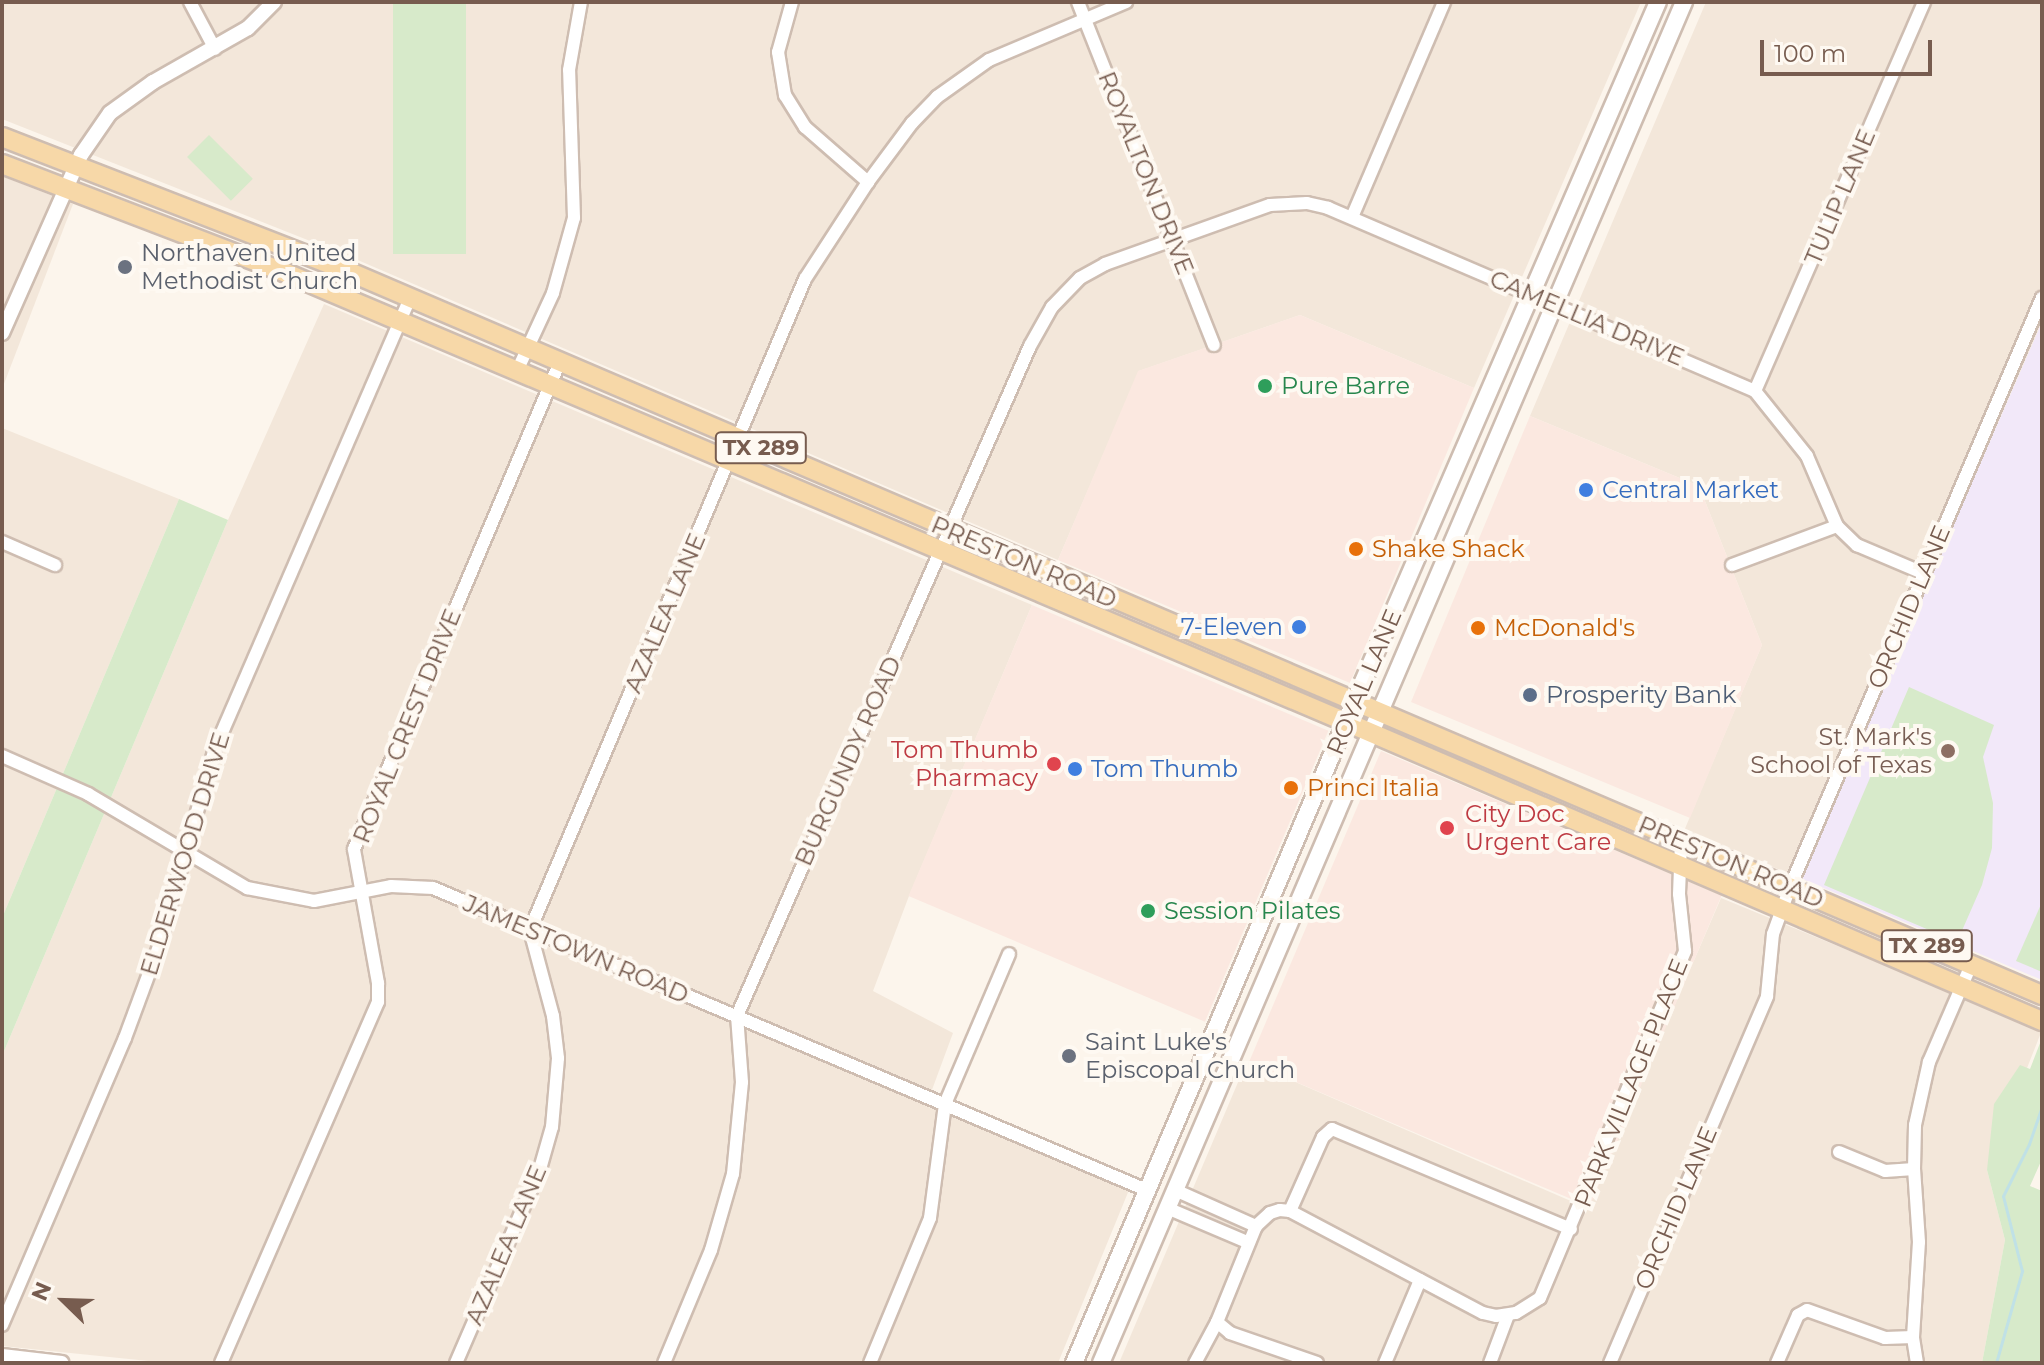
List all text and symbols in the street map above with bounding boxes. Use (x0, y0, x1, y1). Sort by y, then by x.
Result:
scale bar (1764, 24, 1936, 74)
text: 100 m (1774, 39, 1846, 68)
street label: ROYALTON DRIVE (1092, 67, 1200, 279)
street label: TULIP LANE (1799, 125, 1881, 269)
place label: Northaven United Methodist Church (141, 239, 358, 295)
marker: Northaven United Methodist Church (116, 258, 134, 276)
street label: CAMELLIA DRIVE (1486, 264, 1688, 372)
place label: Pure Barre (1281, 372, 1410, 400)
marker: Pure Barre (1256, 377, 1274, 395)
road number: TX 289 (713, 430, 809, 466)
place label: Central Market (1602, 476, 1779, 504)
marker: Central Market (1577, 481, 1595, 499)
street label: PRESTON ROAD (927, 510, 1121, 614)
street label: ORCHID LANE (1862, 521, 1956, 693)
street label: AZALEA LANE (618, 529, 712, 697)
place label: Shake Shack (1372, 535, 1525, 563)
marker: Shake Shack (1347, 540, 1365, 558)
street label: ROYAL CREST DRIVE (347, 605, 467, 847)
street label: ROYAL LANE (1320, 605, 1408, 759)
place label: 7-Eleven (1181, 613, 1283, 641)
place label: McDonald's (1494, 614, 1635, 642)
marker: 7-Eleven (1290, 618, 1308, 636)
marker: McDonald's (1469, 619, 1487, 637)
street label: BURGUNDY ROAD (789, 652, 907, 870)
place label: Prosperity Bank (1546, 681, 1736, 709)
marker: Prosperity Bank (1521, 686, 1539, 704)
place label: St. Mark's School of Texas (1750, 723, 1932, 779)
street label: ELDERWOOD DRIVE (134, 729, 236, 979)
place label: Tom Thumb Pharmacy (891, 736, 1038, 792)
marker: St. Mark's School of Texas (1939, 742, 1957, 760)
marker: Tom Thumb Pharmacy (1045, 755, 1063, 773)
place label: Tom Thumb (1091, 755, 1238, 783)
marker: Tom Thumb (1066, 760, 1084, 778)
place label: Princi Italia (1307, 774, 1440, 802)
marker: Princi Italia (1282, 779, 1300, 797)
place label: City Doc Urgent Care (1465, 800, 1611, 856)
street label: PRESTON ROAD (1634, 810, 1828, 914)
marker: City Doc Urgent Care (1436, 817, 1458, 839)
street label: JAMESTOWN ROAD (459, 888, 693, 1010)
place label: Session Pilates (1164, 897, 1340, 925)
marker: Session Pilates (1139, 902, 1157, 920)
road number: TX 289 (1879, 928, 1975, 964)
street label: PARK VILLAGE PLACE (1568, 955, 1694, 1211)
place label: Saint Luke's Episcopal Church (1085, 1028, 1295, 1084)
marker: Saint Luke's Episcopal Church (1060, 1047, 1078, 1065)
street label: ORCHID LANE (1629, 1122, 1723, 1294)
street label: AZALEA LANE (459, 1161, 553, 1329)
north arrow (24, 1261, 104, 1341)
text: N (26, 1278, 57, 1305)

